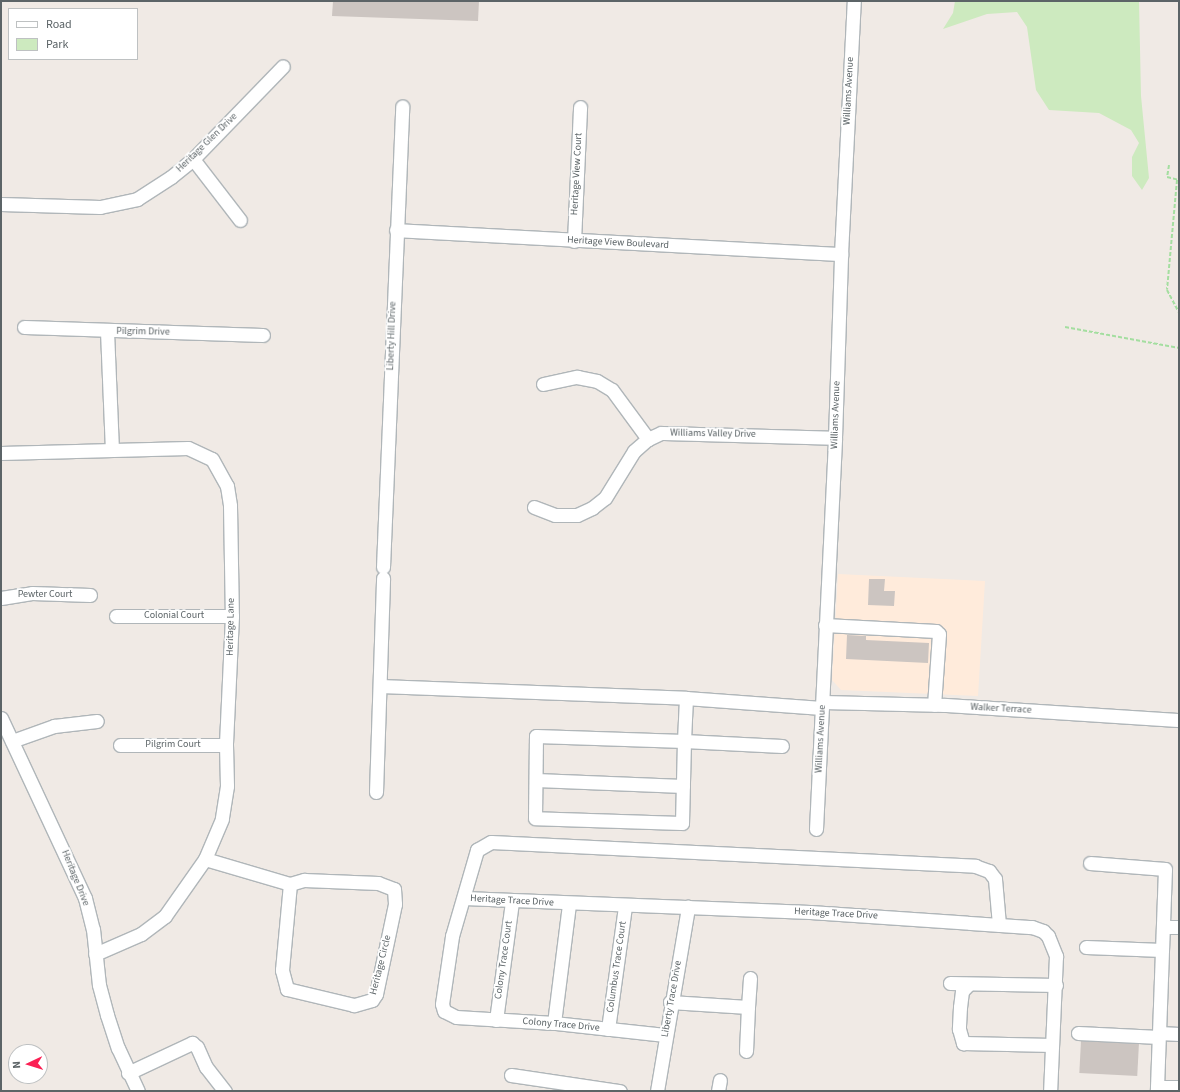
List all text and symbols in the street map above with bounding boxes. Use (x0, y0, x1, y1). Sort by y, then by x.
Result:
legend (8, 8, 138, 60)
text: Road (46, 16, 72, 33)
text: Park (46, 36, 68, 53)
street label: Williams Avenue (841, 57, 857, 125)
street label: Heritage Glen Drive (174, 111, 240, 175)
street label: Heritage View Court (569, 132, 585, 216)
street label: Heritage View Boulevard (567, 234, 669, 252)
street label: Liberty Hill Drive (385, 301, 399, 371)
street label: Pilgrim Drive (116, 326, 170, 338)
street label: Williams Avenue (829, 381, 843, 449)
street label: Williams Valley Drive (670, 427, 756, 441)
street label: Pewter Court (18, 589, 72, 601)
street label: Heritage Lane (224, 598, 238, 656)
street label: Colonial Court (144, 610, 204, 622)
street label: Walker Terrace (970, 701, 1032, 717)
street label: Williams Avenue (813, 705, 829, 773)
street label: Pilgrim Court (145, 739, 201, 751)
street label: Heritage Drive (58, 848, 92, 908)
street label: Heritage Trace Drive (470, 893, 554, 909)
street label: Heritage Trace Drive (794, 906, 878, 922)
street label: Colony Trace Court (493, 920, 515, 1000)
street label: Columbus Trace Court (605, 920, 629, 1014)
street label: Heritage Circle (368, 934, 394, 996)
street label: Liberty Trace Drive (659, 960, 685, 1038)
street label: Colony Trace Drive (522, 1016, 600, 1034)
north arrow (8, 1044, 48, 1084)
text: N (9, 1061, 24, 1069)

